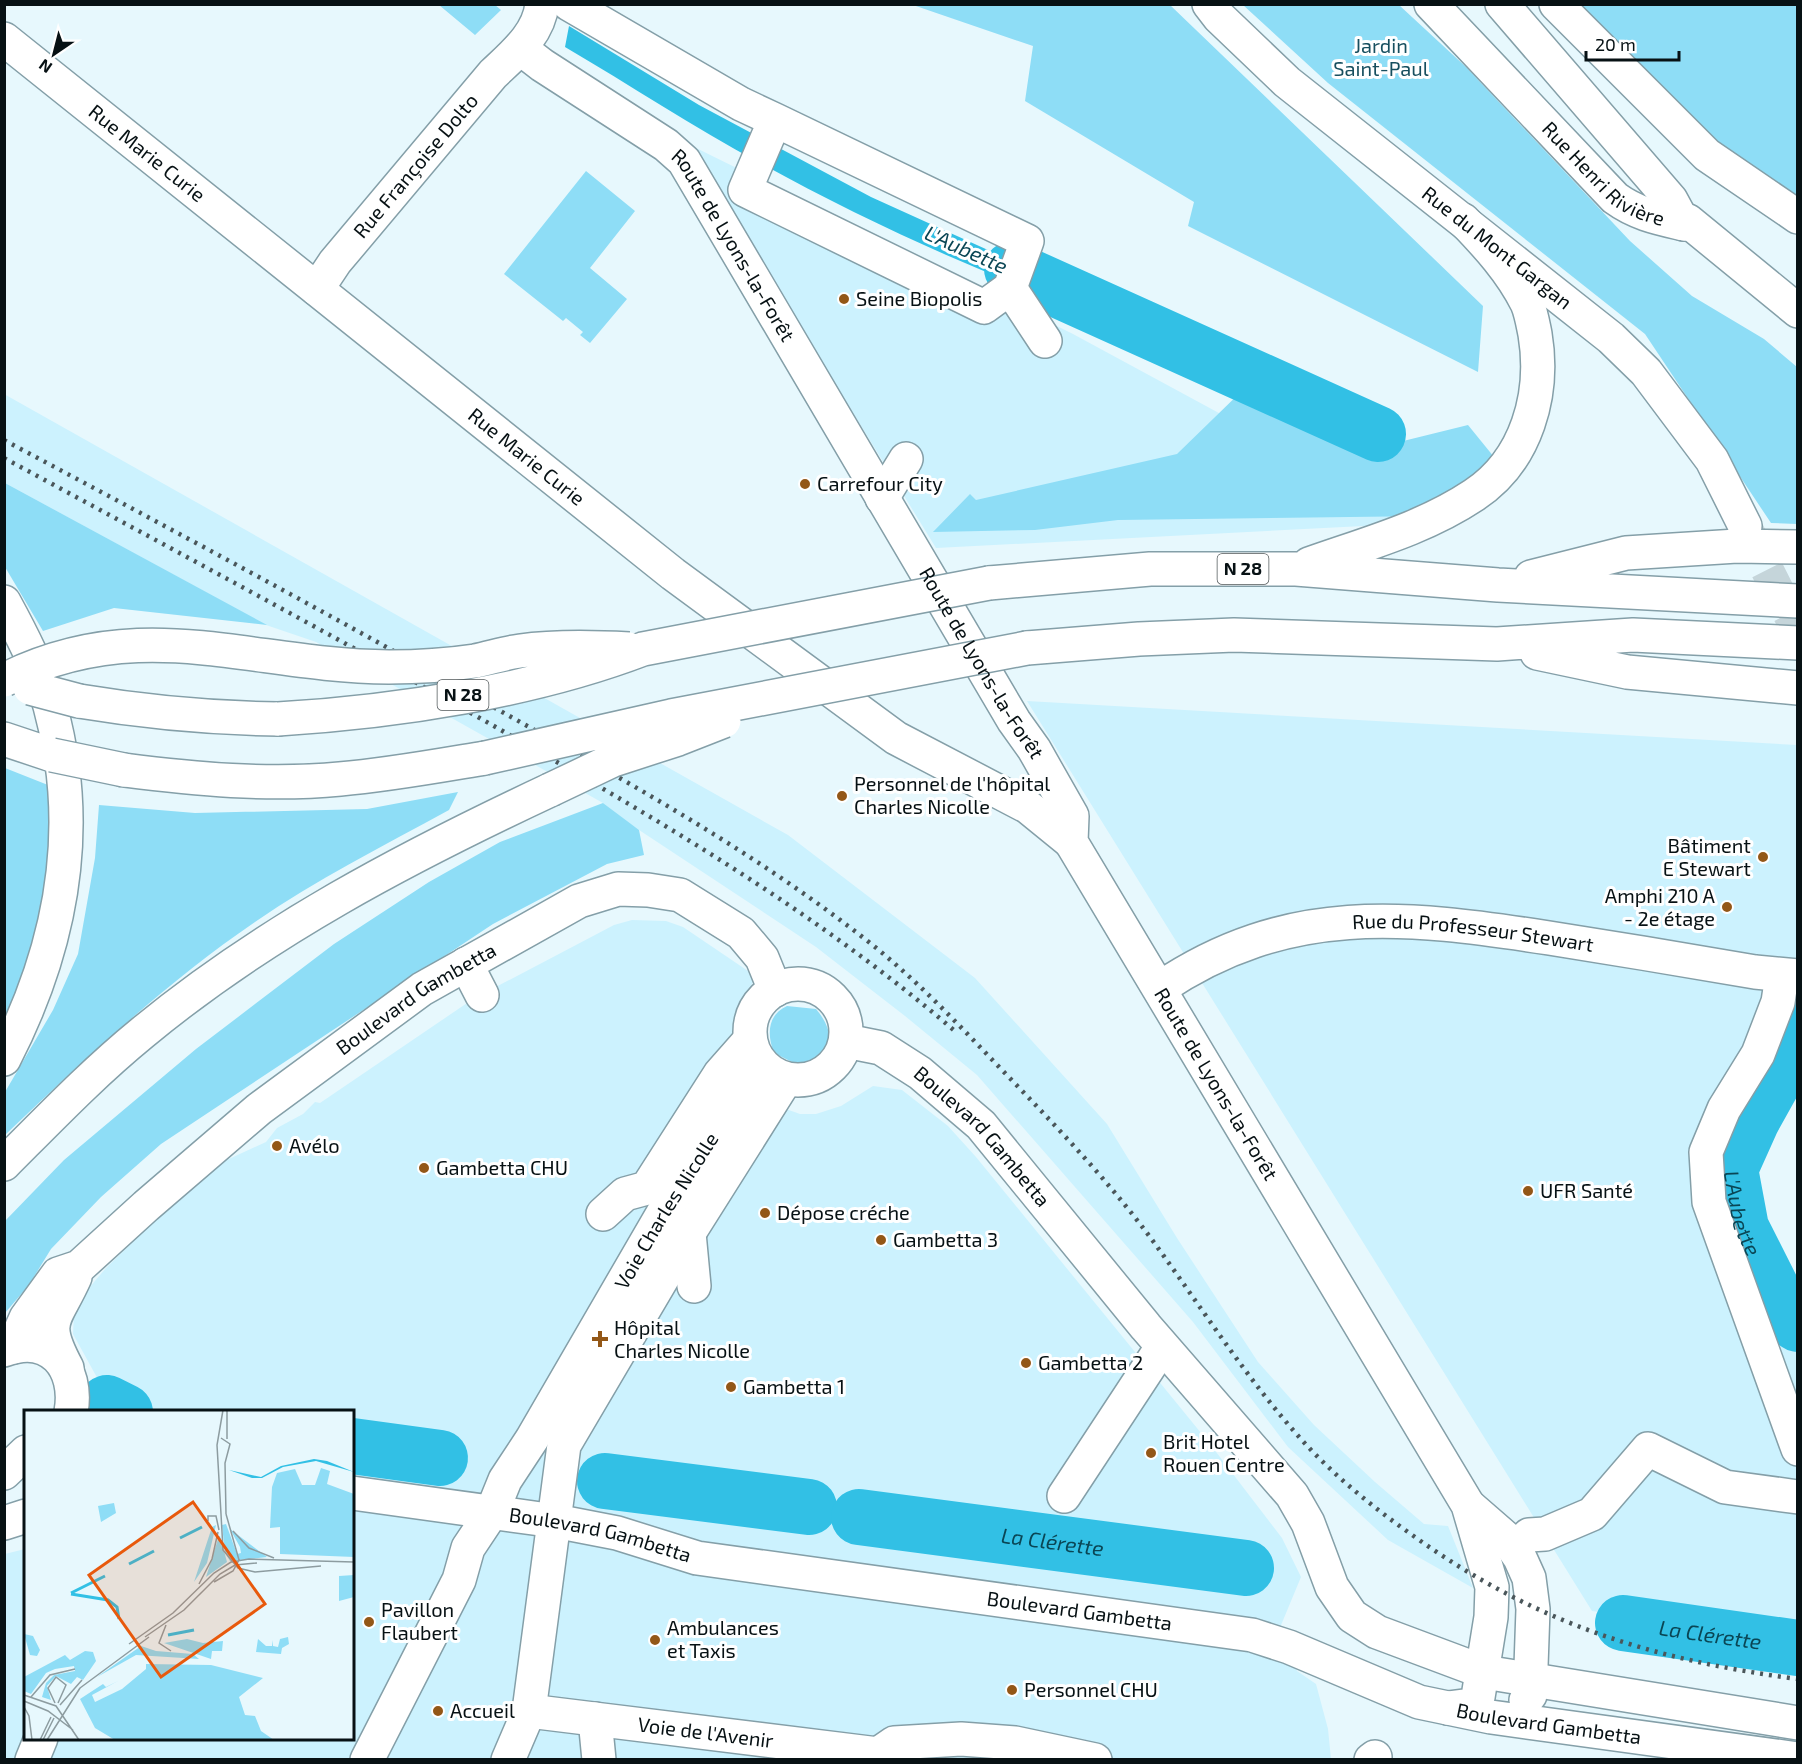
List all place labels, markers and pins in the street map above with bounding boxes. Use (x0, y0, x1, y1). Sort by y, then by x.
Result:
place label: Seine Biopolis (856, 286, 982, 310)
marker: Seine Biopolis (837, 292, 851, 306)
place label: Carrefour City (817, 471, 943, 495)
marker: Carrefour City (798, 477, 812, 491)
place label: Personnel de l'hôpital Charles Nicolle (854, 771, 1050, 818)
marker: Personnel de l'hôpital Charles Nicolle (835, 789, 849, 803)
place label: Bâtiment E Stewart (1663, 833, 1751, 880)
marker: Bâtiment E Stewart (1756, 850, 1770, 864)
place label: Amphi 210 A - 2e étage (1605, 883, 1716, 930)
marker: Amphi 210 A - 2e étage (1720, 900, 1734, 914)
place label: Avélo (289, 1133, 340, 1157)
marker: Avélo (270, 1139, 284, 1153)
place label: Gambetta CHU (436, 1155, 568, 1179)
marker: Gambetta CHU (417, 1161, 431, 1175)
place label: UFR Santé (1540, 1178, 1633, 1202)
marker: UFR Santé (1521, 1184, 1535, 1198)
place label: Dépose créche (777, 1200, 910, 1224)
marker: Dépose créche (758, 1206, 772, 1220)
place label: Gambetta 3 (893, 1227, 998, 1251)
marker: Gambetta 3 (874, 1233, 888, 1247)
place label: Hôpital Charles Nicolle (614, 1315, 750, 1362)
marker: Hôpital Charles Nicolle (591, 1330, 609, 1348)
place label: Gambetta 2 (1038, 1350, 1143, 1374)
marker: Gambetta 2 (1019, 1356, 1033, 1370)
place label: Gambetta 1 (743, 1374, 845, 1398)
marker: Gambetta 1 (724, 1380, 738, 1394)
place label: Brit Hotel Rouen Centre (1163, 1429, 1285, 1476)
marker: Brit Hotel Rouen Centre (1144, 1446, 1158, 1460)
place label: Pavillon Flaubert (381, 1597, 458, 1644)
marker: Pavillon Flaubert (362, 1615, 376, 1629)
place label: Ambulances et Taxis (667, 1615, 779, 1662)
marker: Ambulances et Taxis (648, 1633, 662, 1647)
place label: Personnel CHU (1024, 1677, 1158, 1701)
marker: Personnel CHU (1005, 1683, 1019, 1697)
place label: Accueil (450, 1698, 515, 1722)
marker: Accueil (431, 1704, 445, 1718)

